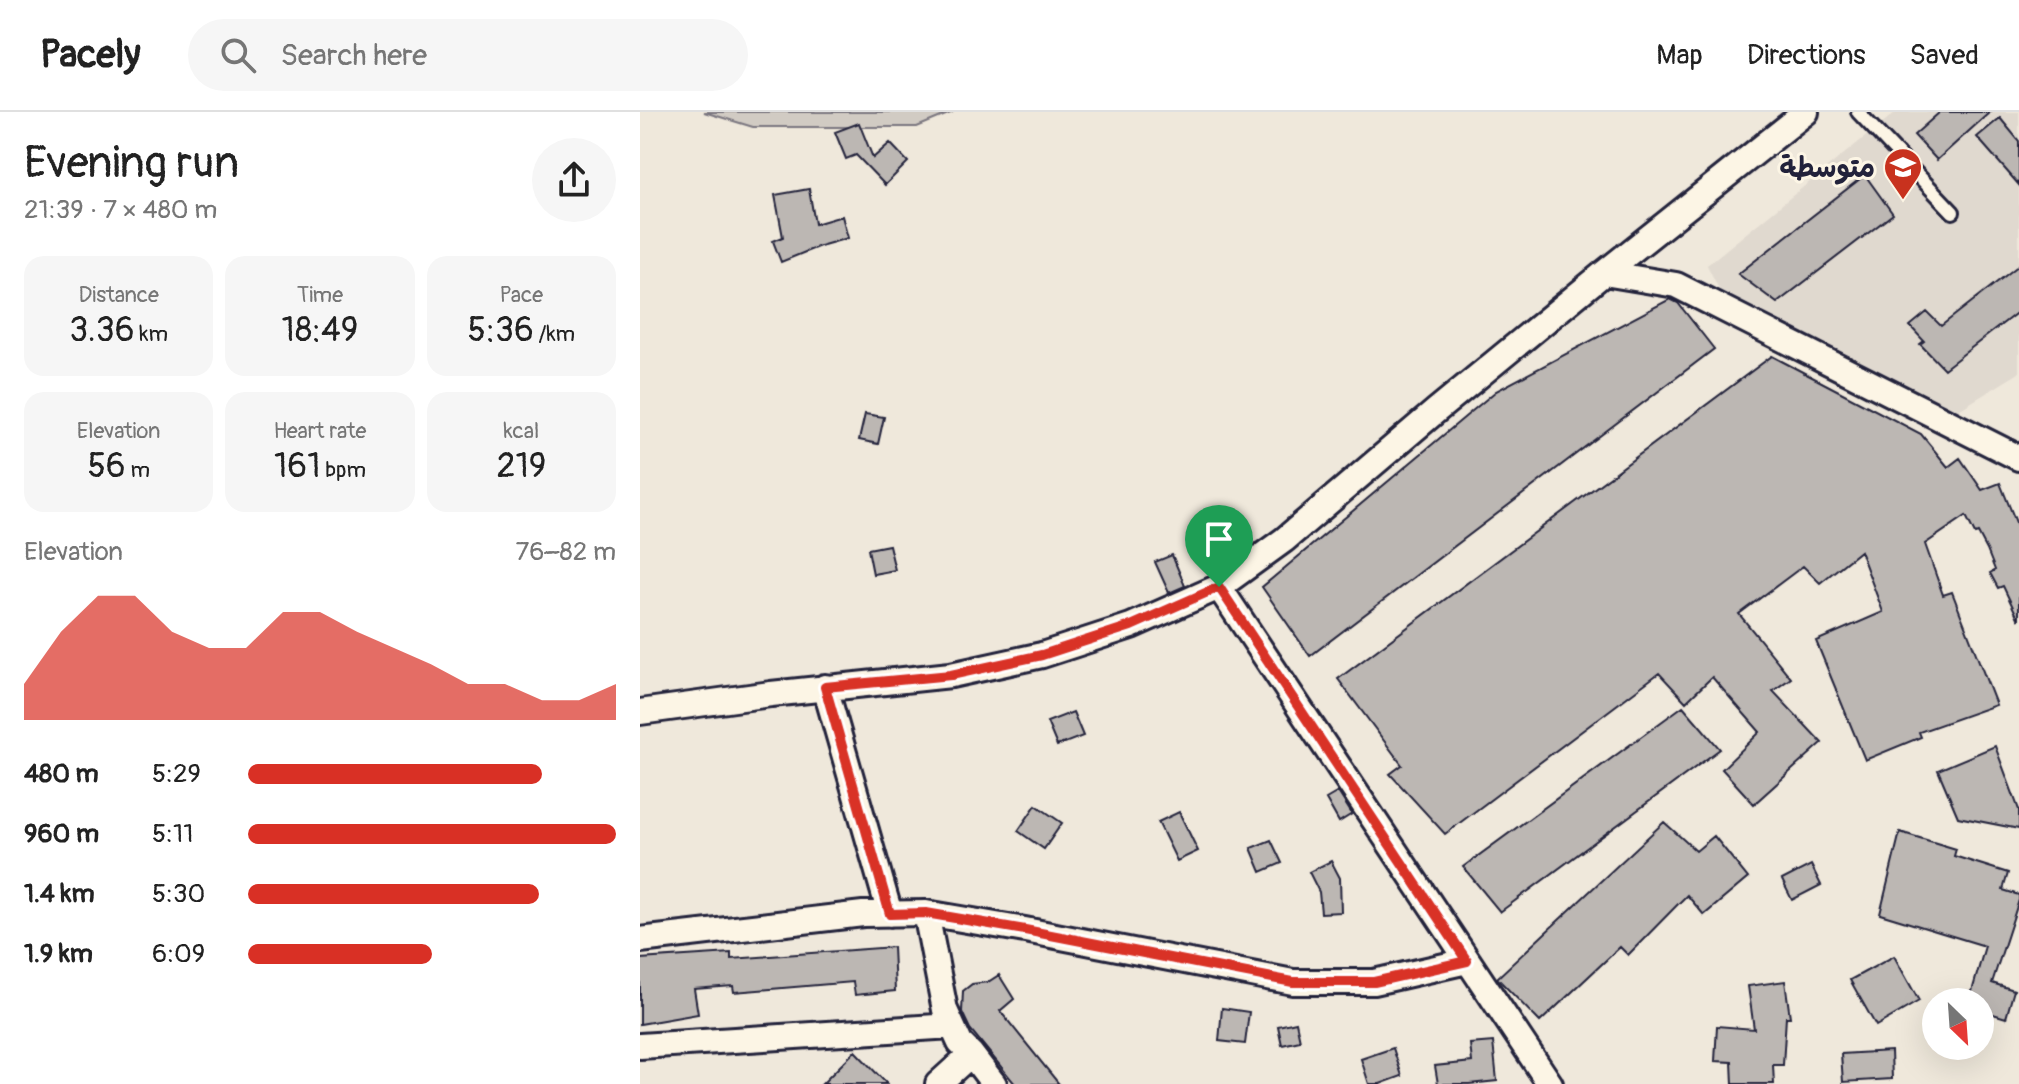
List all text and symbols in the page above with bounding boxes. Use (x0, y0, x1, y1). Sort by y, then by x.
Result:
search box (188, 19, 748, 91)
text: Pacely (40, 31, 140, 79)
icon: search (216, 33, 260, 77)
text: Search here (280, 37, 427, 74)
text: Map (1656, 38, 1703, 73)
text: Directions (1747, 38, 1866, 73)
text: Saved (1910, 38, 1979, 73)
text: Evening run (24, 136, 239, 191)
button: share (532, 138, 616, 222)
school or university icon: متوسطة (1882, 146, 1924, 201)
place label: متوسطة (1780, 151, 1875, 186)
text: 21:39 · 7 × 480 m (24, 194, 217, 226)
text: Distance (78, 281, 159, 309)
text: Time (297, 281, 343, 309)
text: Pace (500, 281, 543, 309)
text: 3.36 (69, 309, 135, 352)
text: 18:49 (282, 309, 358, 352)
text: 5:36 (467, 309, 534, 352)
text: km (135, 320, 168, 348)
text: /km (534, 320, 575, 348)
text: Elevation (77, 417, 161, 445)
text: Heart rate (274, 417, 366, 445)
text: kcal (503, 417, 539, 445)
text: 56 (87, 445, 126, 488)
text: 161 (274, 445, 320, 488)
text: 219 (496, 445, 546, 488)
text: m (126, 456, 150, 484)
text: bpm (320, 456, 366, 484)
pin (1185, 505, 1253, 587)
icon: arrive (1197, 517, 1241, 561)
text: Elevation (24, 536, 123, 568)
text: 76–82 m (515, 536, 616, 568)
text: 480 m (24, 758, 99, 790)
text: 5:29 (152, 758, 201, 790)
text: 960 m (24, 818, 99, 850)
text: 5:11 (152, 818, 193, 850)
text: 1.4 km (24, 878, 95, 910)
text: 5:30 (152, 878, 205, 910)
text: 1.9 km (24, 938, 93, 970)
text: 6:09 (152, 938, 205, 970)
north arrow (1922, 988, 1994, 1060)
map controls (1922, 988, 1994, 1060)

